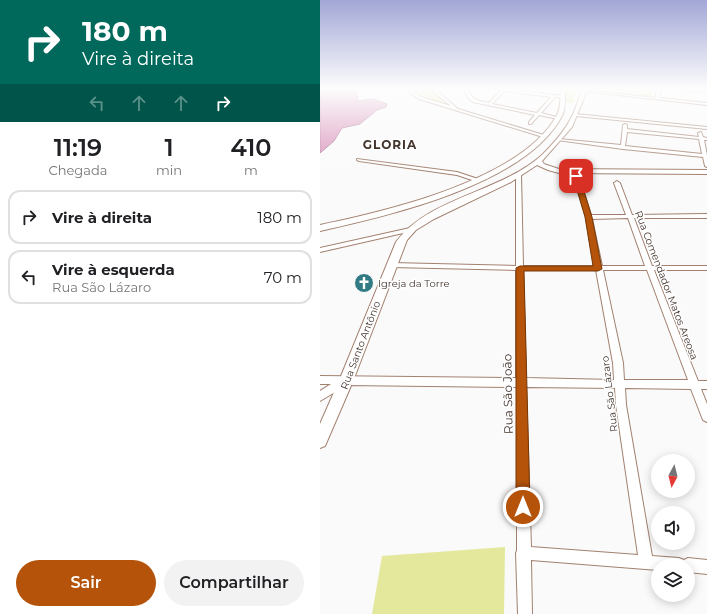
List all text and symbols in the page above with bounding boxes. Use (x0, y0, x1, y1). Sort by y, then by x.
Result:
text: 180 m (82, 14, 168, 48)
icon: right (16, 16, 68, 68)
text: Vire à direita (82, 48, 194, 70)
icon: left (86, 92, 108, 114)
icon: ahead (128, 92, 150, 114)
icon: ahead (170, 92, 192, 114)
icon: right (212, 92, 234, 114)
text: 11:19 (54, 133, 102, 162)
text: 1 (164, 133, 174, 162)
text: 410 (231, 133, 272, 162)
district label: GLORIA (363, 137, 417, 152)
pin (559, 159, 593, 193)
text: Chegada (49, 162, 107, 178)
text: min (156, 162, 182, 178)
text: m (244, 162, 258, 178)
icon: arrive (565, 165, 587, 187)
icon: right (18, 206, 40, 228)
text: Vire à direita (52, 208, 152, 227)
text: 180 m (257, 208, 302, 227)
street label: Rua Comendador Matos Areosa (632, 209, 701, 362)
text: Vire à esquerda (52, 260, 175, 279)
icon: left (18, 266, 40, 288)
text: 70 m (264, 268, 302, 287)
church icon: Igreja da Torre (353, 272, 375, 294)
place label: Igreja da Torre (378, 277, 450, 290)
text: Rua São Lázaro (52, 279, 151, 295)
street label: Rua Santo Antônio (338, 299, 383, 391)
street label: Rua São João (499, 354, 516, 434)
street label: Rua São Lázaro (598, 355, 621, 433)
north arrow (651, 454, 695, 498)
map controls (651, 454, 695, 602)
position arrow (502, 486, 544, 528)
button: sound (651, 506, 695, 550)
button: layers (651, 558, 695, 602)
button: Sair (16, 560, 156, 606)
button: Compartilhar (164, 560, 304, 606)

